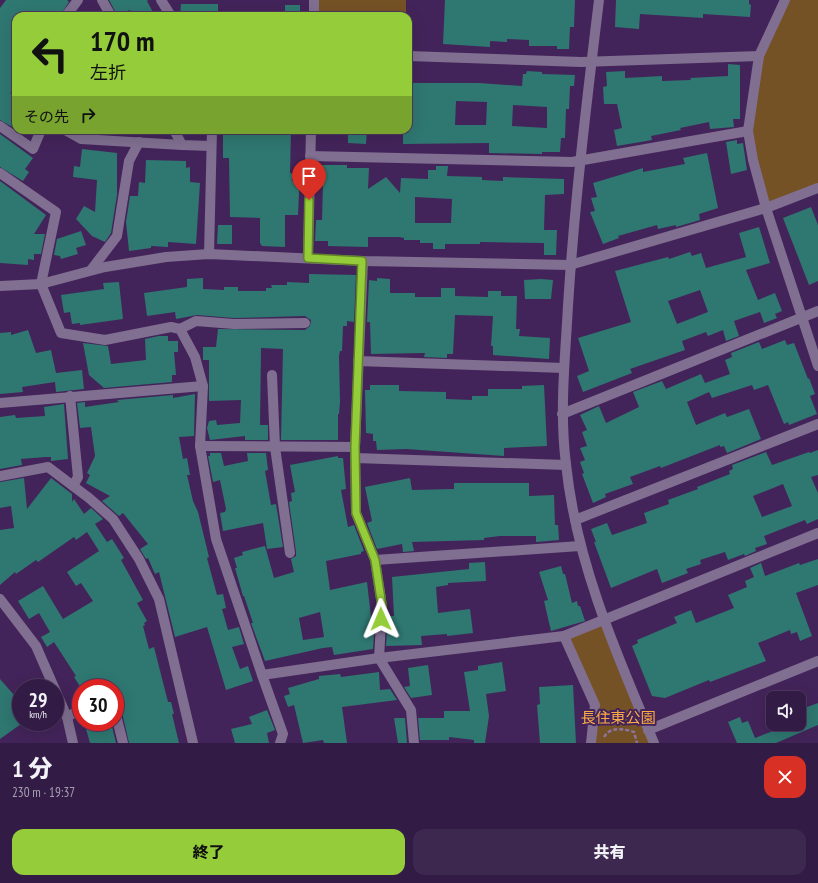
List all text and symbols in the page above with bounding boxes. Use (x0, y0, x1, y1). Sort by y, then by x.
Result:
text: 170 m (90, 22, 154, 59)
icon: left (24, 28, 76, 80)
text: 左折 (90, 61, 126, 84)
icon: right (77, 104, 99, 126)
text: その先 (24, 107, 69, 126)
pin (292, 159, 326, 200)
icon: arrive (298, 165, 320, 187)
position arrow (360, 598, 402, 640)
speed limit sign: 30 (72, 679, 124, 731)
text: 29 (28, 687, 48, 713)
map controls (766, 691, 806, 731)
button: sound (766, 691, 806, 731)
text: km/h (29, 708, 47, 721)
park label: 長住東公園 (580, 708, 656, 727)
text: 1 分 (12, 753, 52, 784)
button: close (764, 756, 806, 798)
text: 230 m · 19:37 (12, 784, 75, 801)
button: 終了 (12, 829, 405, 875)
button: 共有 (413, 829, 806, 875)

